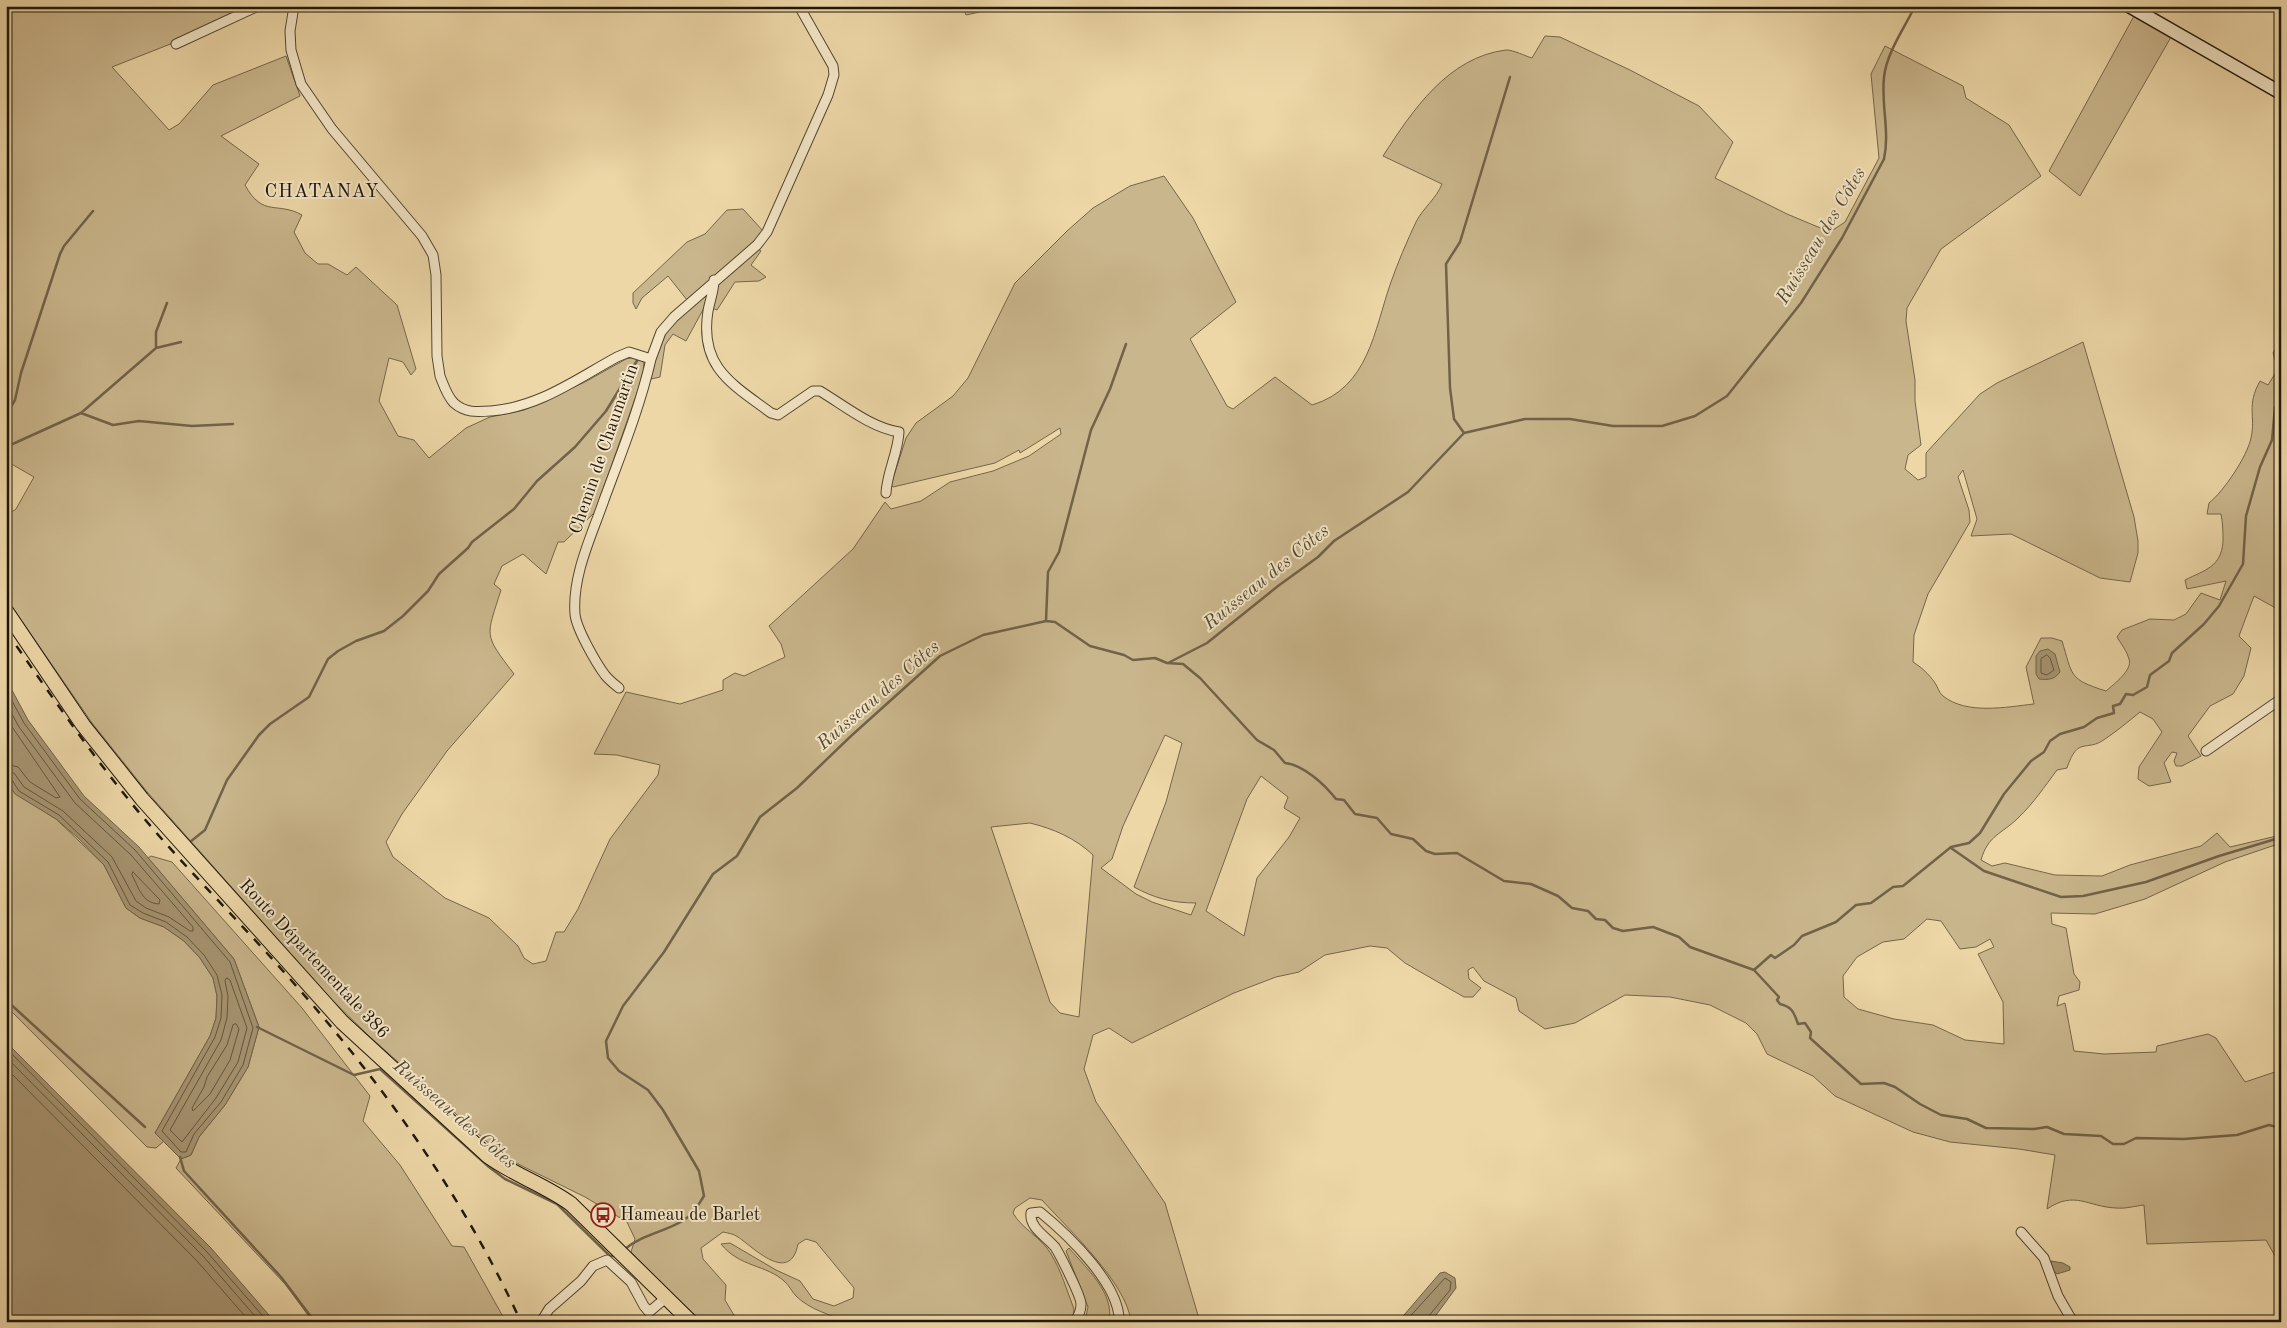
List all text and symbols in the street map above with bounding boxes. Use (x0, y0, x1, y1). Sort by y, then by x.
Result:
water label: Ruisseau des Côtes (1773, 164, 1870, 308)
district label: CHATANAY (264, 183, 380, 202)
street label: Chemin de Chaumartin (566, 361, 642, 536)
water label: Ruisseau des Côtes (1200, 522, 1333, 635)
water label: Ruisseau des Côtes (813, 638, 944, 755)
street label: Route Départementale 386 (236, 876, 392, 1042)
water label: Ruisseau des Côtes (388, 1056, 519, 1173)
bus stop icon: Hameau de Barlet (590, 1202, 616, 1228)
place label: Hameau de Barlet (620, 1206, 760, 1224)

